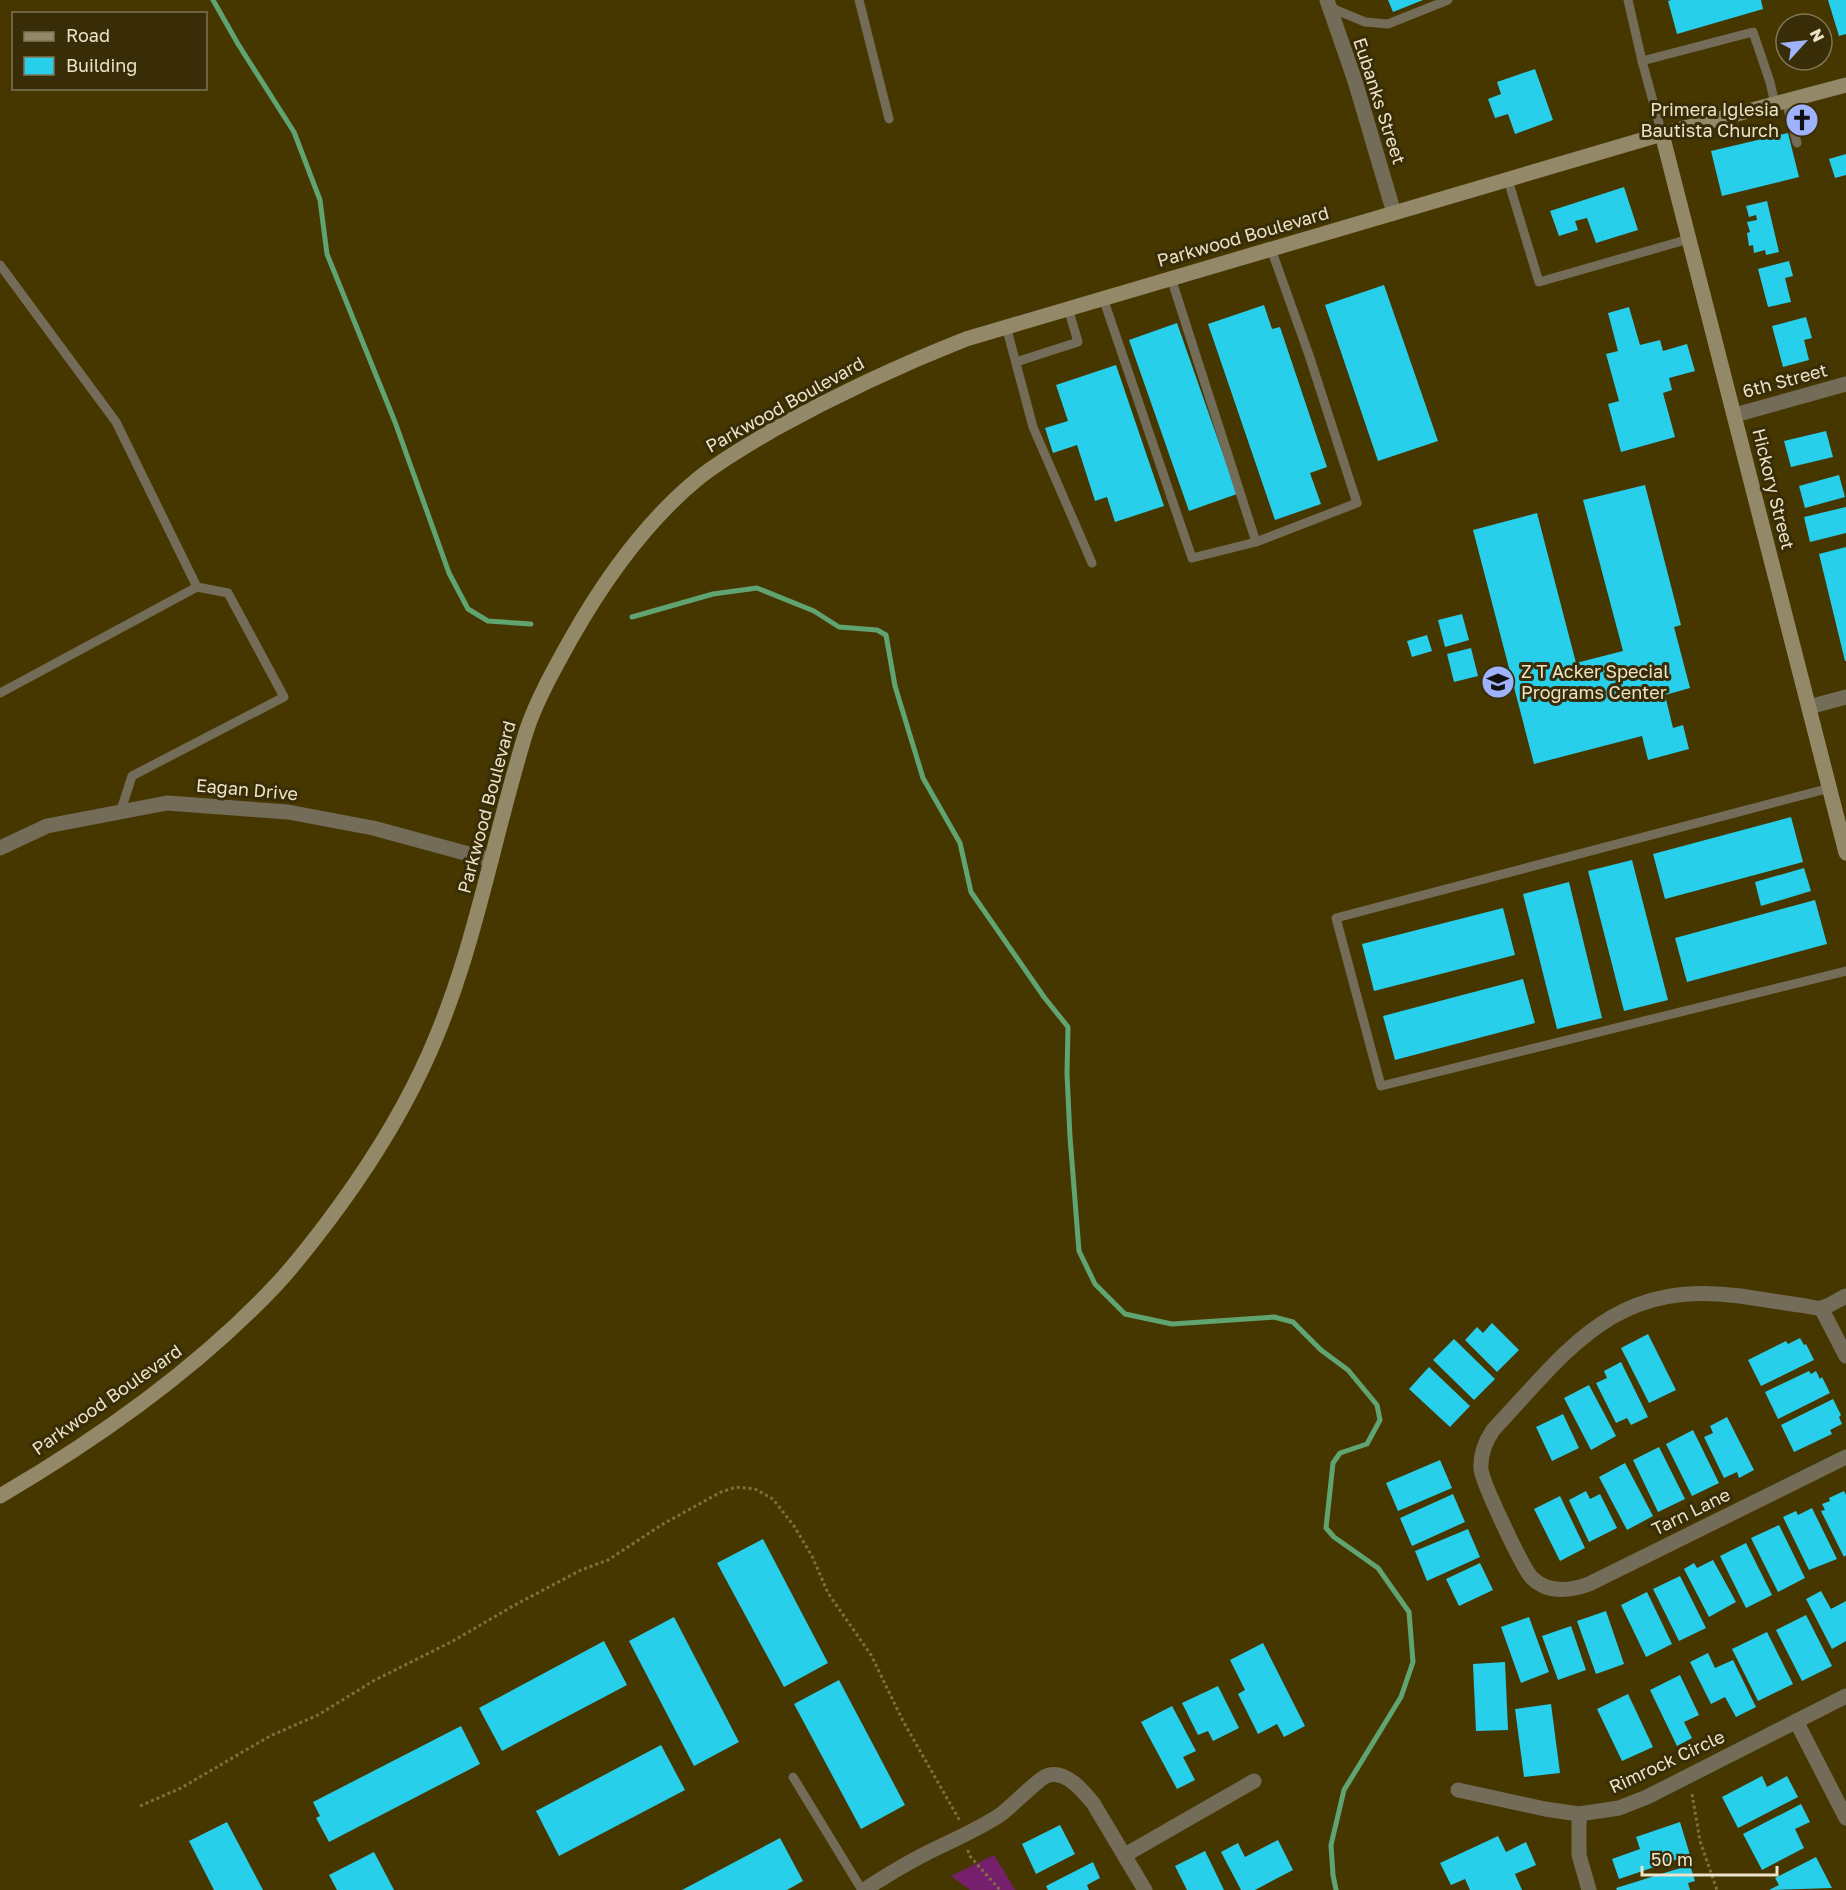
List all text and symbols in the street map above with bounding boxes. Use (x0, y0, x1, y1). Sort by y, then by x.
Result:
legend (12, 12, 207, 90)
north arrow (1774, 12, 1834, 72)
text: Road (66, 24, 110, 46)
text: N (1806, 25, 1829, 45)
street label: Eubanks Street (1349, 35, 1411, 167)
text: Building (66, 54, 137, 76)
place label: Primera Iglesia Bautista Church (1641, 98, 1779, 141)
church icon: Primera Iglesia Bautista Church (1784, 102, 1820, 138)
street label: Parkwood Boulevard (1154, 201, 1331, 271)
street label: Parkwood Boulevard (701, 351, 868, 457)
street label: 6th Street (1740, 358, 1830, 402)
street label: Hickory Street (1748, 426, 1800, 552)
place label: Z T Acker Special Programs Center (1521, 660, 1669, 703)
school or university icon: Z T Acker Special Programs Center (1480, 664, 1516, 700)
street label: Parkwood Boulevard (452, 718, 520, 895)
street label: Eagan Drive (195, 774, 299, 804)
street label: Parkwood Boulevard (27, 1339, 186, 1459)
street label: Tarn Lane (1648, 1483, 1733, 1539)
street label: Rimrock Circle (1605, 1725, 1728, 1797)
scale bar (1642, 1839, 1777, 1877)
text: 50 m (1651, 1848, 1693, 1870)

